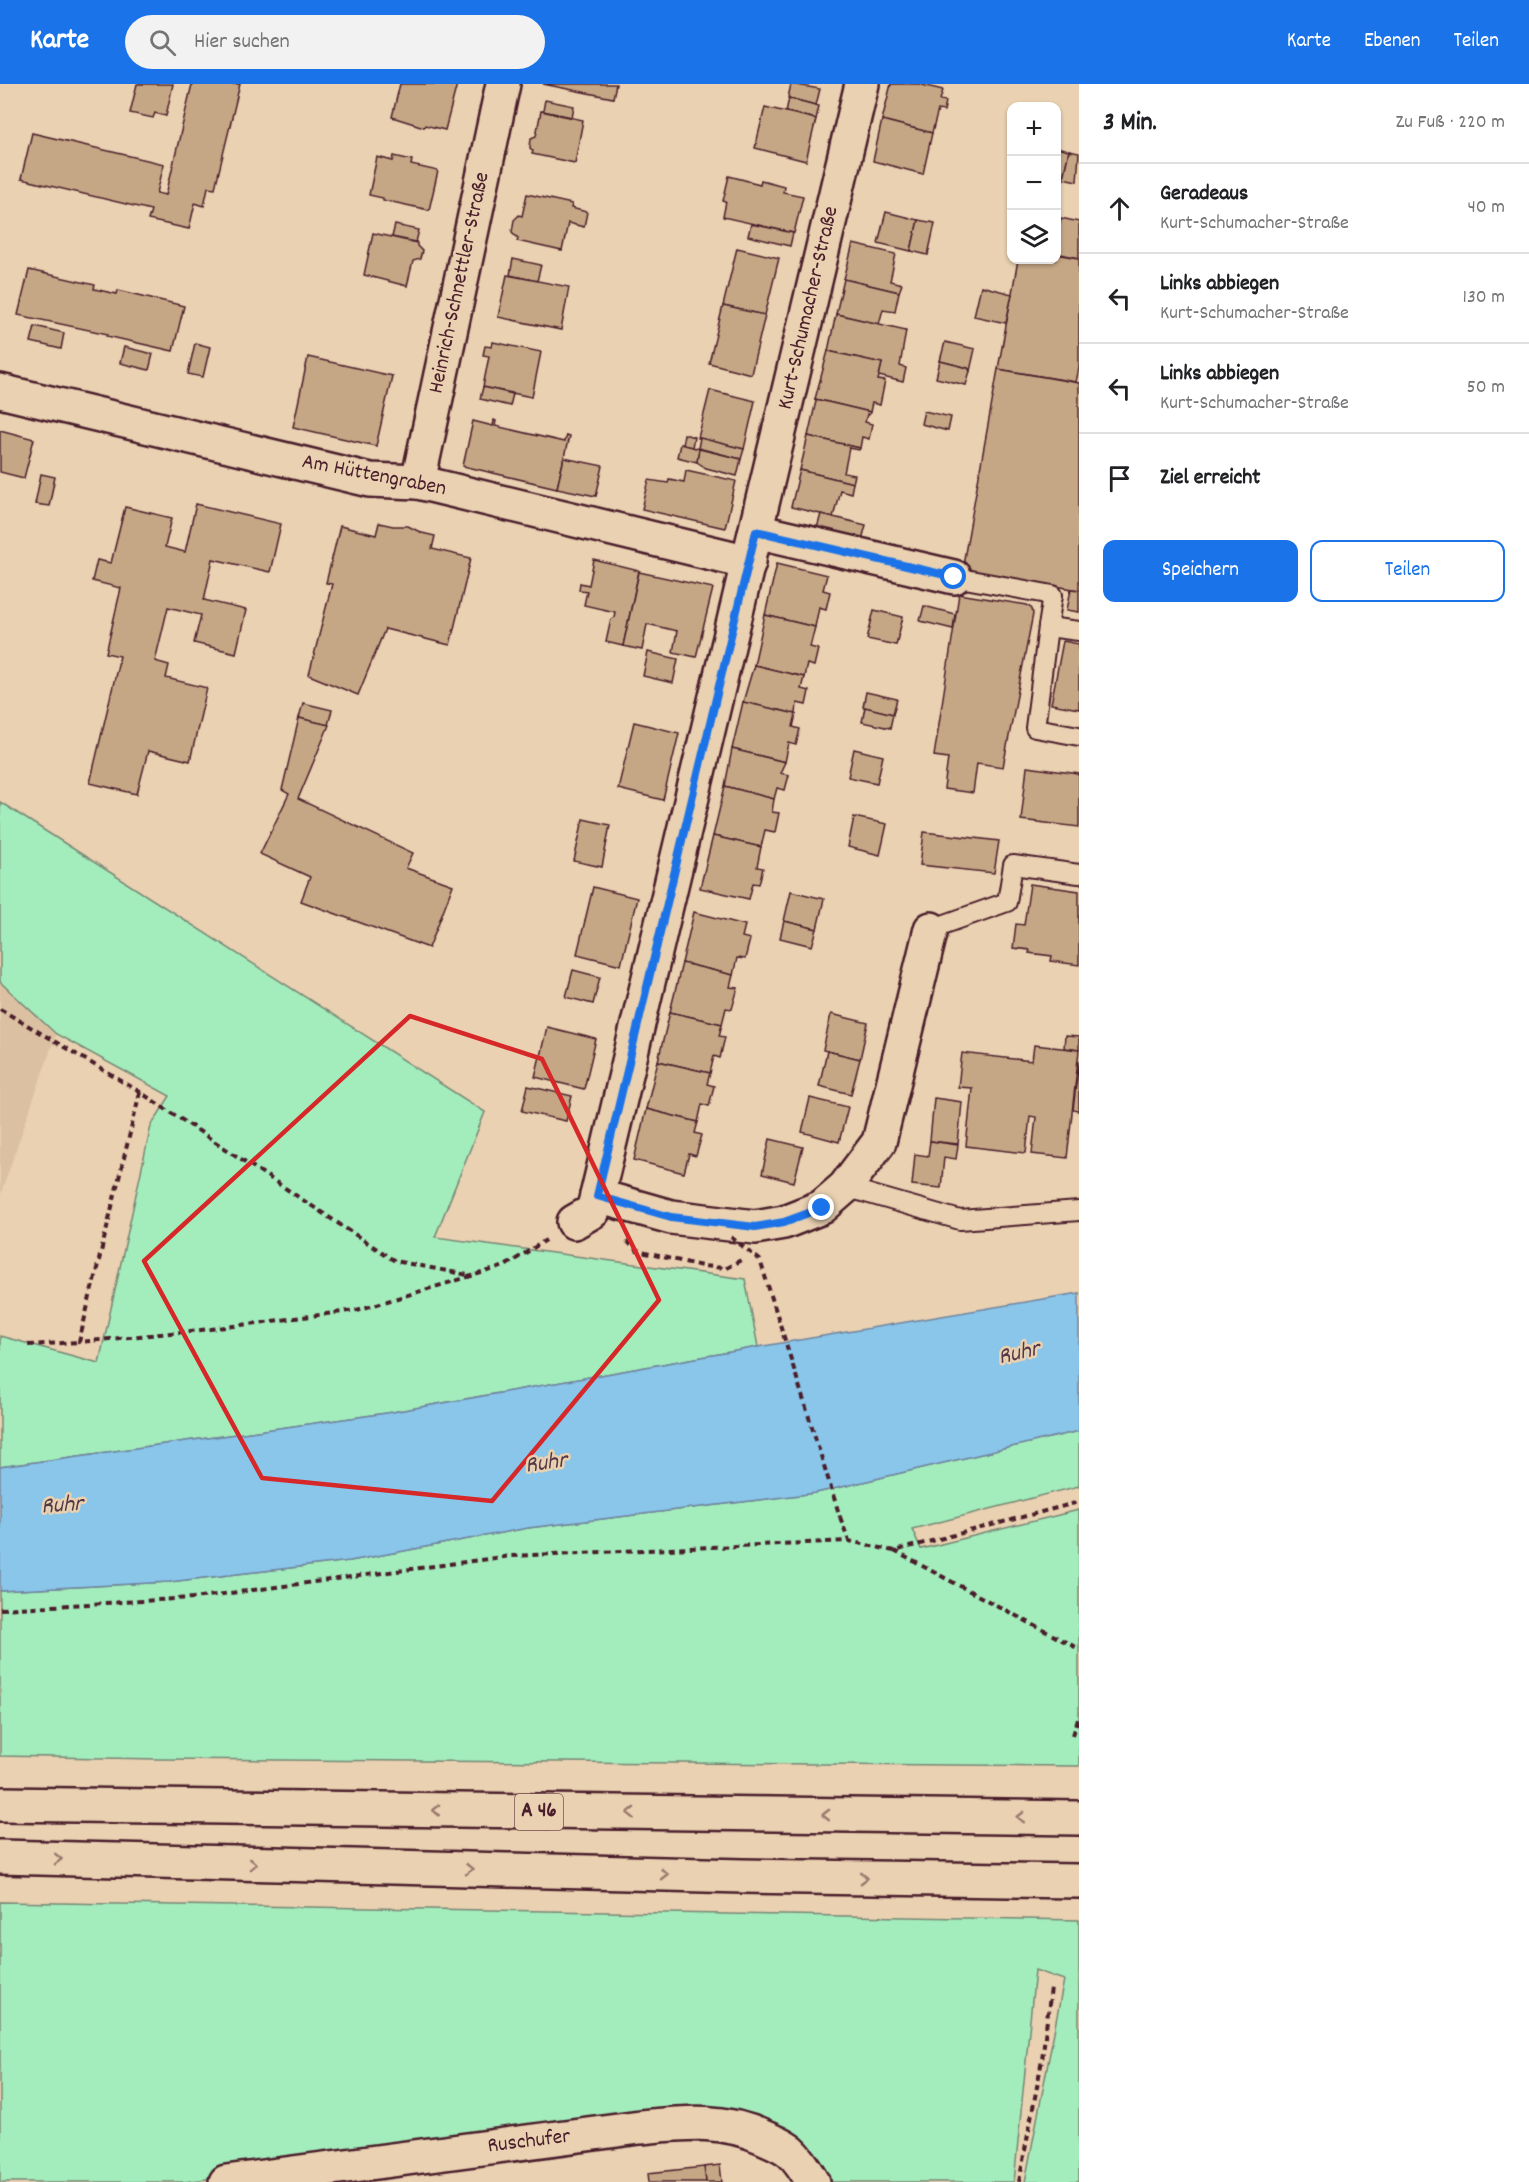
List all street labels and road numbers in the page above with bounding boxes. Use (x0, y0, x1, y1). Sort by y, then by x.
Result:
street label: Heinrich-Schnettler-Straße (421, 169, 499, 397)
street label: Kurt-Schumacher-Straße (771, 203, 847, 413)
street label: Am Hüttengraben (299, 447, 449, 505)
road number: A 46 (515, 1794, 563, 1830)
street label: Ruschufer (486, 2121, 573, 2162)

